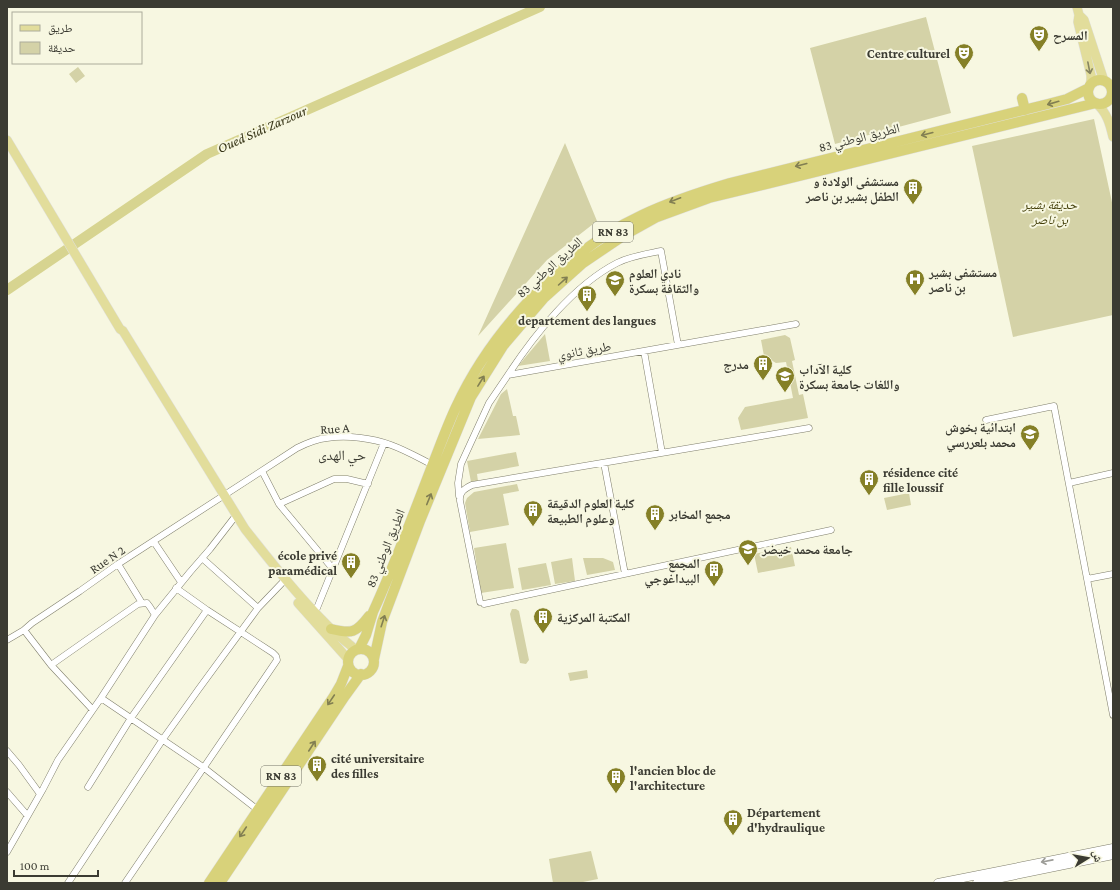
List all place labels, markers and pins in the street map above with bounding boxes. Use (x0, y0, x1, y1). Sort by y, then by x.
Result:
theatre icon: المسرح (1028, 24, 1050, 52)
place label: المسرح (1053, 28, 1088, 44)
theatre icon: Centre culturel (953, 42, 975, 70)
place label: Centre culturel (867, 46, 950, 61)
place label: مستشفى الولادة و الطفل بشير بن ناصر (805, 174, 899, 205)
building icon: مستشفى الولادة و الطفل بشير بن ناصر (902, 177, 924, 205)
place label: مستشفى بشير بن ناصر (928, 265, 997, 296)
place label: نادي العلوم والثقافة بسكرة (629, 266, 699, 296)
hospital icon: مستشفى بشير بن ناصر (904, 268, 926, 296)
school or university icon: نادي العلوم والثقافة بسكرة (604, 269, 626, 297)
building icon: departement des langues (576, 284, 598, 312)
place label: departement des langues (518, 313, 656, 328)
building icon: مدرج (752, 353, 774, 381)
place label: مدرج (723, 357, 749, 373)
place label: كلية الآداب واللغات جامعة بسكرة (799, 362, 900, 392)
school or university icon: كلية الآداب واللغات جامعة بسكرة (774, 365, 796, 393)
place label: ابتدائية بخوش محمد بلعررسي (945, 420, 1016, 453)
school or university icon: ابتدائية بخوش محمد بلعررسي (1019, 423, 1041, 451)
place label: résidence cité fille loussif (883, 465, 958, 495)
building icon: résidence cité fille loussif (858, 468, 880, 496)
place label: كلية العلوم الدقيقة وعلوم الطبيعة (547, 496, 635, 528)
building icon: كلية العلوم الدقيقة وعلوم الطبيعة (522, 499, 544, 527)
building icon: مجمع المخابر (644, 503, 666, 531)
place label: مجمع المخابر (668, 507, 731, 524)
school or university icon: جامعة محمد خيضر (737, 538, 759, 566)
place label: جامعة محمد خيضر (761, 542, 853, 557)
place label: école privé paramédical (268, 548, 337, 578)
building icon: école privé paramédical (340, 551, 362, 579)
place label: المجمع البيداغوجي (645, 556, 700, 589)
building icon: المجمع البيداغوجي (703, 559, 725, 587)
building icon: المكتبة المركزية (532, 606, 554, 634)
place label: المكتبة المركزية (557, 610, 630, 625)
place label: cité universitaire des filles (331, 751, 424, 781)
building icon: cité universitaire des filles (306, 754, 328, 782)
place label: l'ancien bloc de l'architecture (630, 763, 716, 793)
building icon: l'ancien bloc de l'architecture (605, 766, 627, 794)
place label: Département d'hydraulique (747, 805, 825, 835)
building icon: Département d'hydraulique (722, 808, 744, 836)

